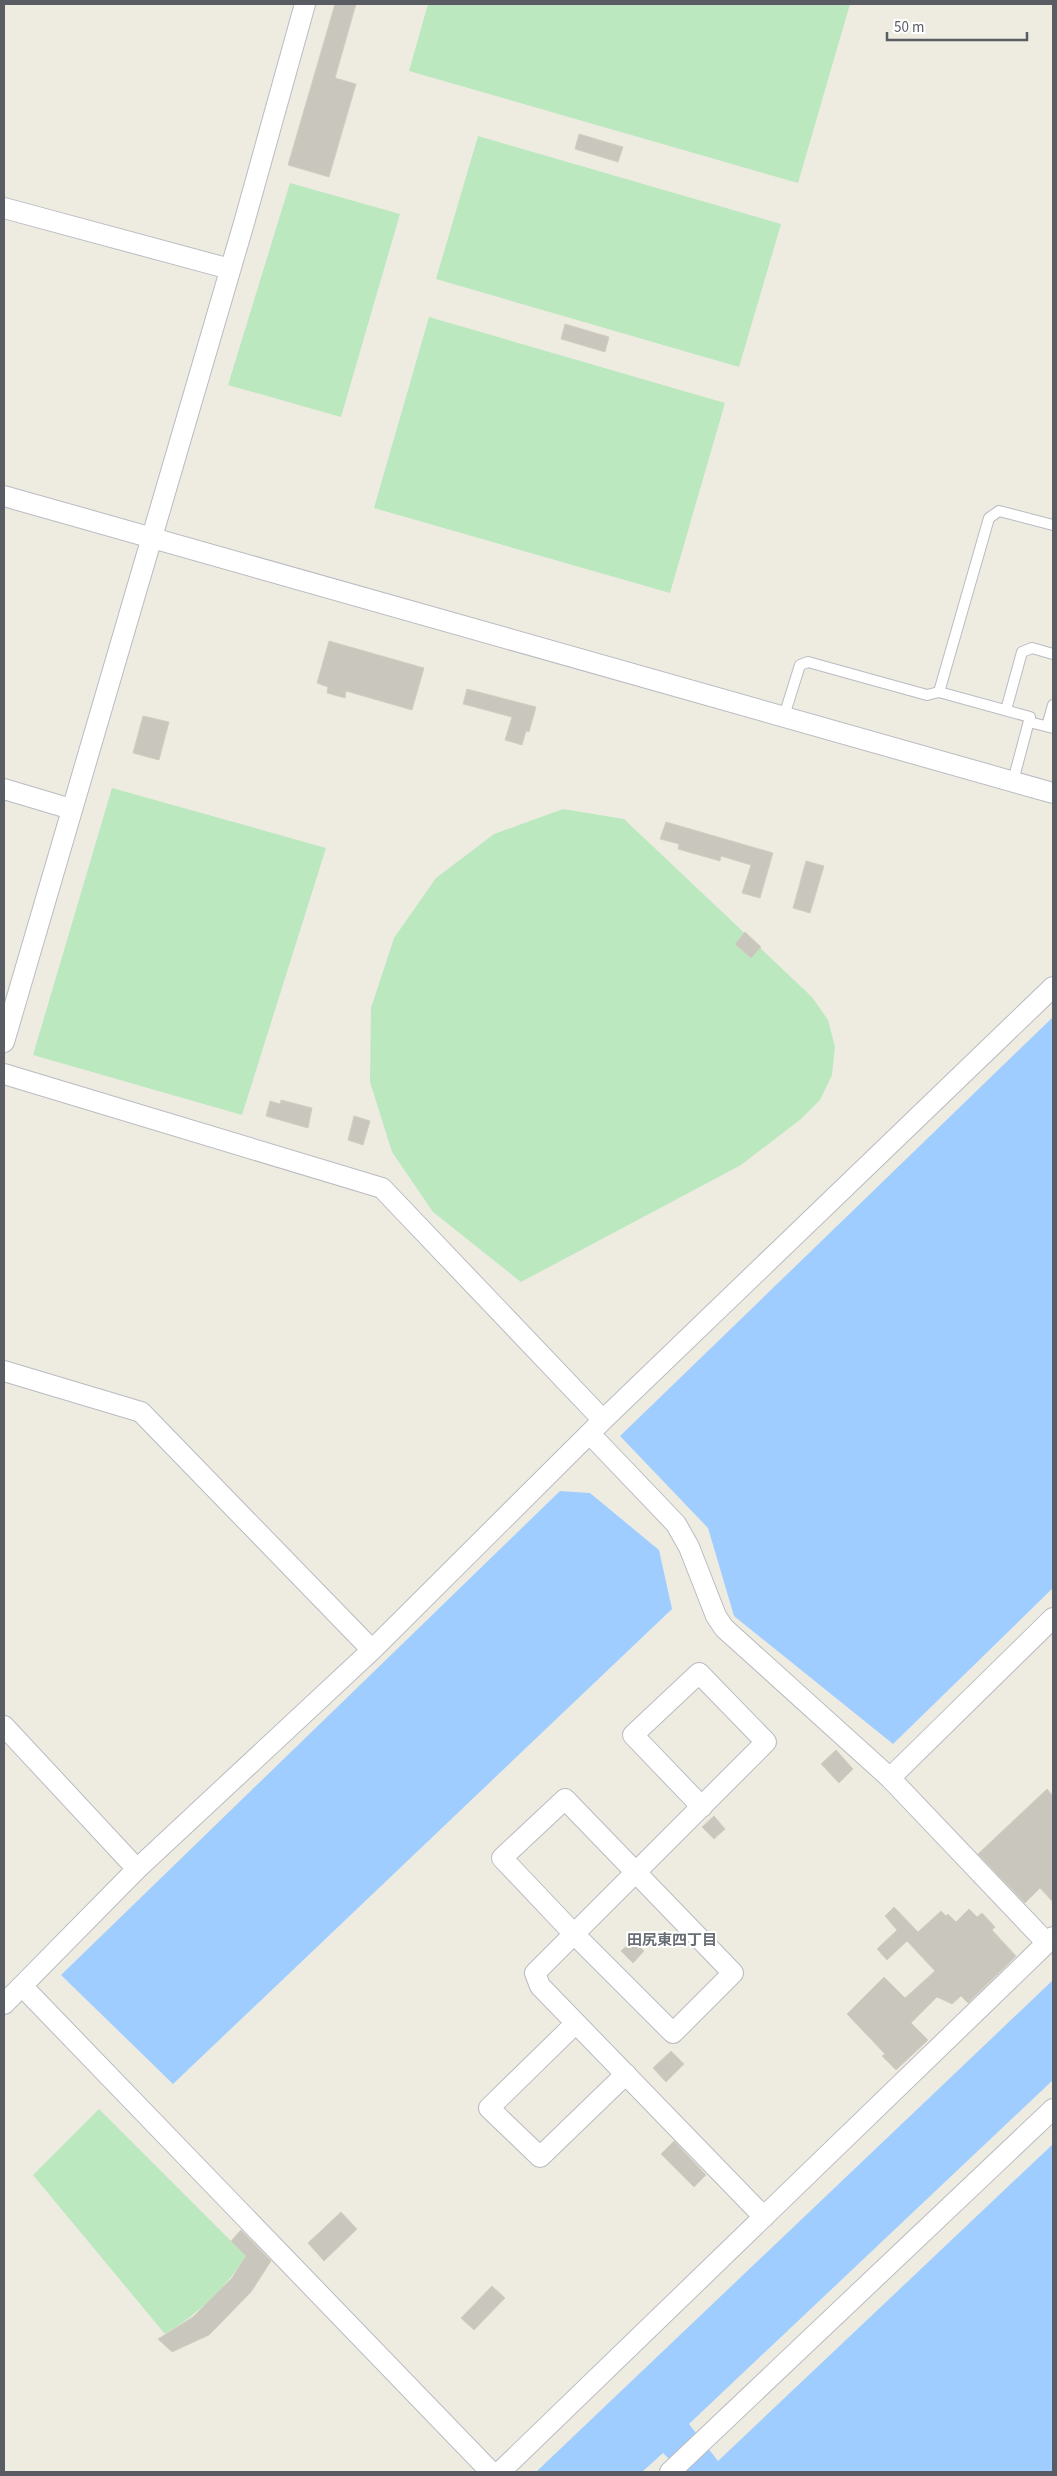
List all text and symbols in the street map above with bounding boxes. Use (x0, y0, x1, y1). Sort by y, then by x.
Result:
scale bar (887, 10, 1027, 42)
text: 50 m (894, 17, 924, 38)
district label: 田尻東四丁目 (627, 1930, 717, 1951)

